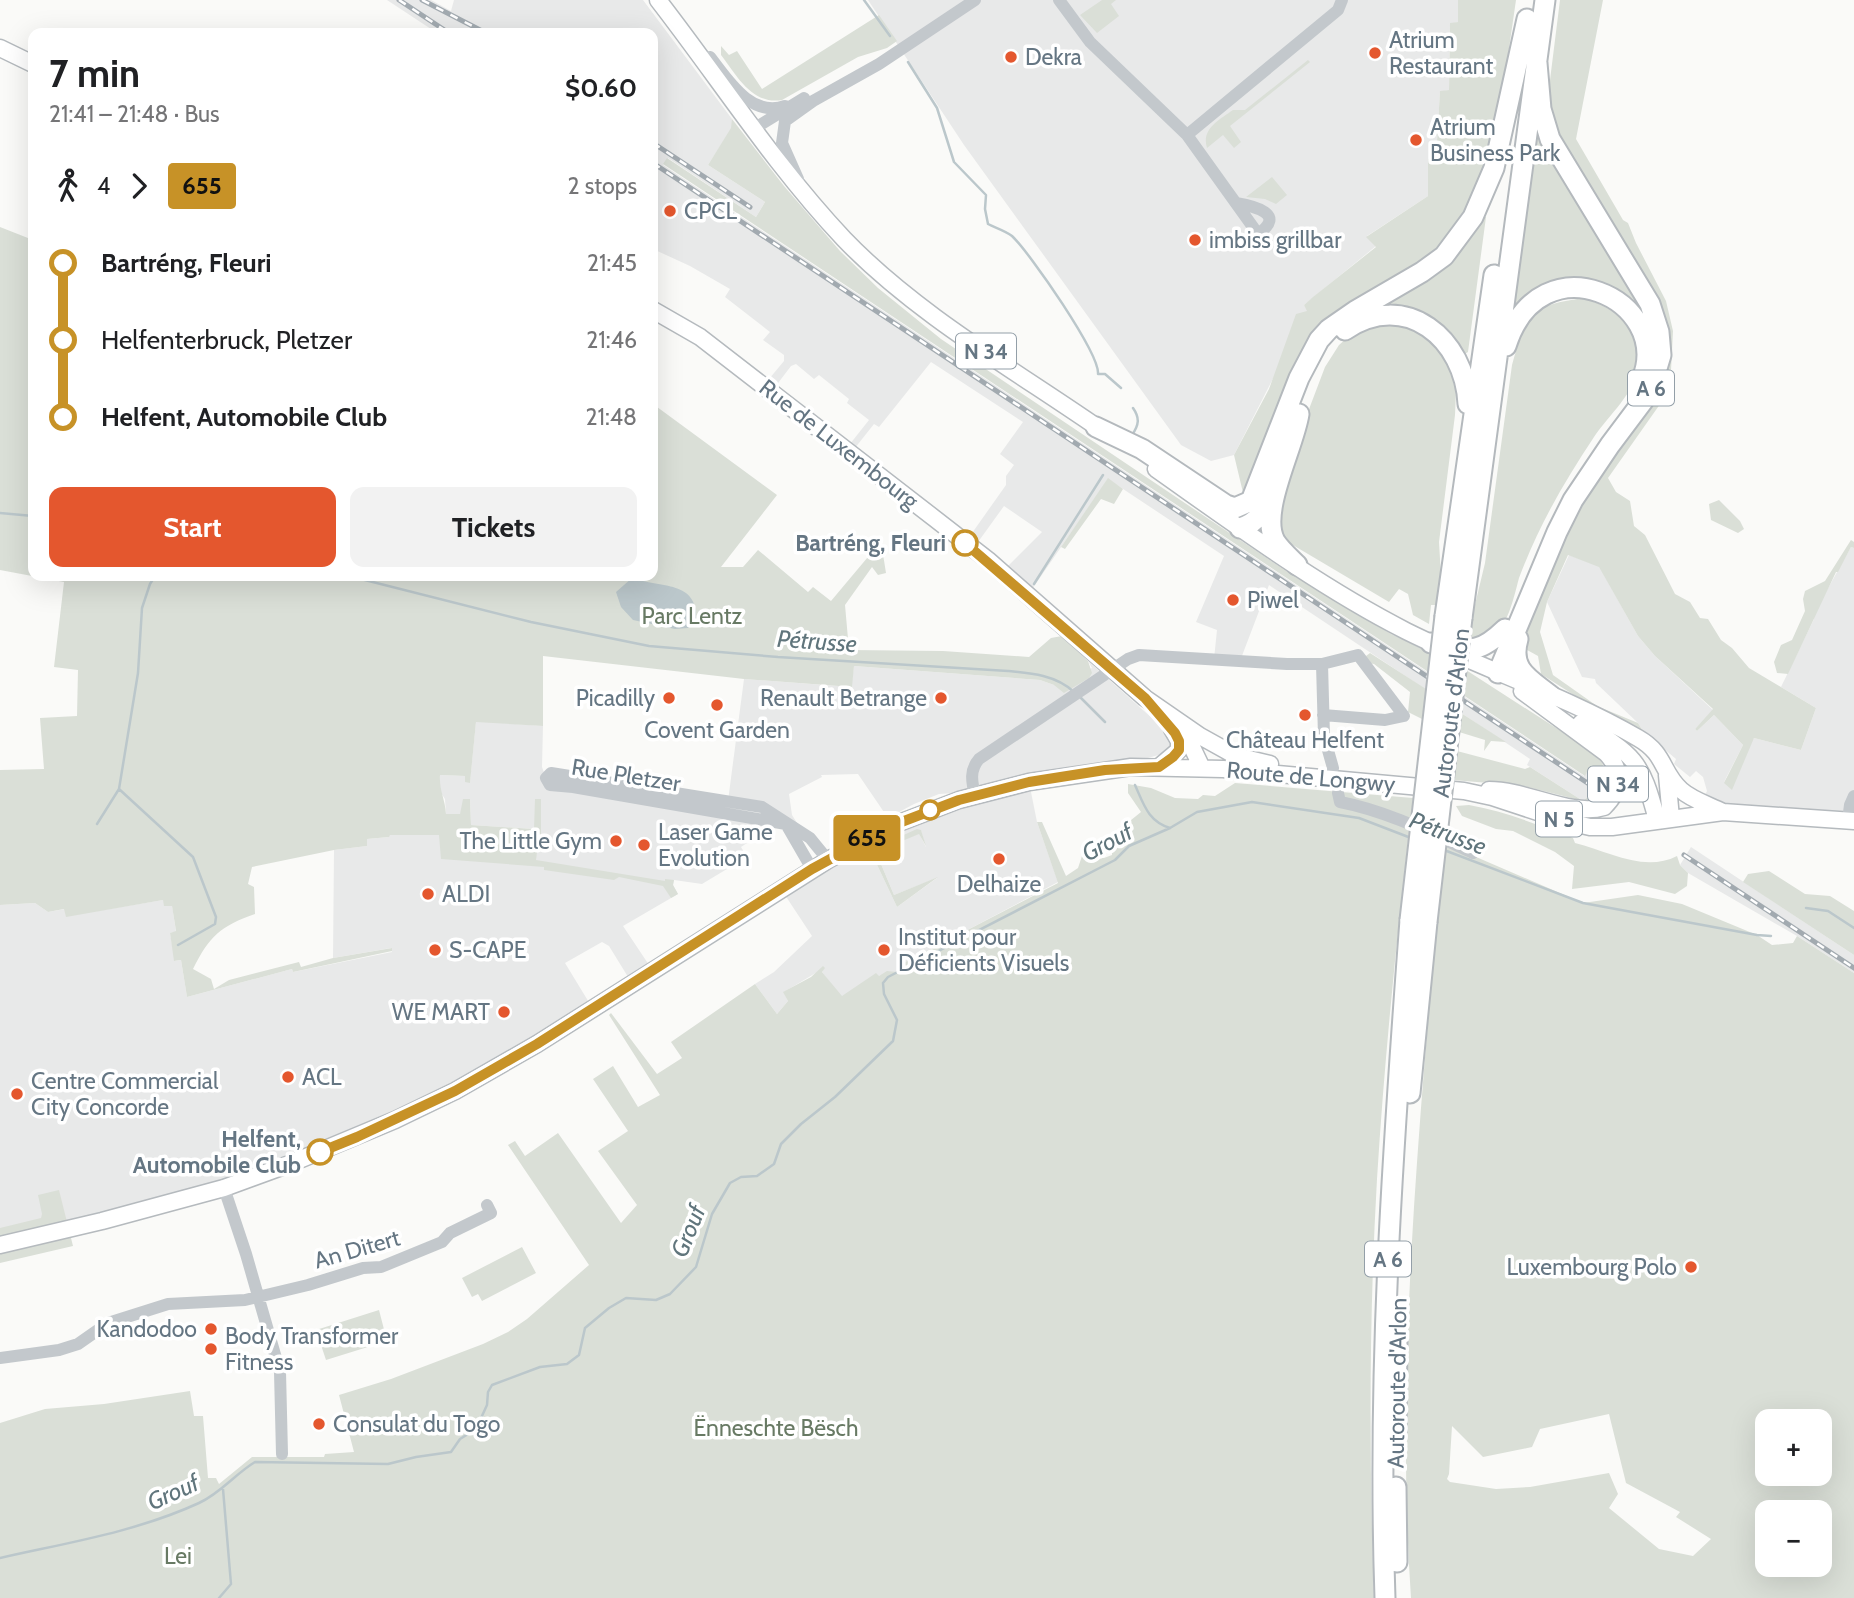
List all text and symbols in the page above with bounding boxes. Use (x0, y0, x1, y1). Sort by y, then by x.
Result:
place label: Atrium Restaurant (1389, 26, 1493, 80)
place label: Dekra (1025, 43, 1082, 71)
marker: Atrium Restaurant (1367, 45, 1383, 61)
marker: Dekra (1003, 49, 1019, 65)
text: 7 min (49, 50, 140, 97)
text: $0.60 (565, 72, 637, 104)
text: 21:41 – 21:48 · Bus (49, 100, 220, 128)
place label: Atrium Business Park (1430, 113, 1561, 167)
marker: Atrium Business Park (1408, 132, 1424, 148)
icon: walk (49, 167, 87, 205)
icon: forward (120, 167, 158, 205)
text: 655 (182, 171, 222, 200)
text: 4 (97, 172, 110, 200)
text: 2 stops (568, 172, 637, 200)
place label: CPCL (684, 197, 737, 225)
marker: CPCL (662, 203, 678, 219)
place label: imbiss grillbar (1209, 226, 1342, 254)
marker: imbiss grillbar (1187, 232, 1203, 248)
text: Bartréng, Fleuri (101, 247, 272, 279)
text: 21:45 (587, 249, 637, 277)
text: Helfenterbruck, Pletzer (101, 324, 352, 356)
text: 21:46 (586, 326, 637, 354)
road number: N 34 (956, 334, 1016, 368)
road number: A 6 (1628, 370, 1674, 406)
street label: Rue de Luxembourg (754, 373, 925, 515)
text: Helfent, Automobile Club (101, 401, 387, 433)
text: 21:48 (585, 403, 637, 431)
button: Start (49, 487, 336, 567)
button: Tickets (350, 487, 637, 567)
place label: Bartréng, Fleuri (795, 529, 946, 557)
marker: Bartréng, Fleuri (952, 530, 978, 556)
place label: Piwel (1247, 586, 1299, 614)
marker: Piwel (1225, 592, 1241, 608)
park label: Parc Lentz (642, 602, 743, 630)
water label: Pétrusse (776, 624, 858, 658)
street label: Autoroute d'Arlon (1427, 627, 1475, 799)
place label: Picadilly (576, 684, 655, 712)
place label: Renault Betrange (760, 684, 927, 712)
marker: Picadilly (661, 690, 677, 706)
marker: Renault Betrange (933, 690, 949, 706)
marker: Covent Garden (709, 697, 725, 713)
marker: Château Helfent (1297, 707, 1313, 723)
place label: Covent Garden (644, 716, 790, 744)
place label: Château Helfent (1226, 726, 1384, 754)
street label: Rue Pletzer (569, 753, 683, 798)
street label: Route de Longwy (1226, 756, 1397, 798)
road number: N 34 (1588, 766, 1648, 802)
unlabelled marker (920, 800, 940, 820)
road number: N 5 (1536, 802, 1582, 836)
water label: Pétrusse (1406, 805, 1490, 861)
line badge: 655 (827, 815, 907, 861)
water label: Grouf (1077, 816, 1139, 867)
place label: Laser Game Evolution (658, 818, 773, 872)
text: 655 (847, 823, 887, 852)
place label: The Little Gym (459, 827, 602, 855)
marker: The Little Gym (608, 833, 624, 849)
marker: Laser Game Evolution (636, 837, 652, 853)
marker: Delhaize (991, 851, 1007, 867)
place label: Delhaize (957, 870, 1041, 898)
place label: ALDI (442, 880, 490, 908)
marker: ALDI (420, 886, 436, 902)
place label: Institut pour Déficients Visuels (898, 923, 1069, 977)
place label: S-CAPE (449, 936, 526, 964)
marker: S-CAPE (427, 942, 443, 958)
marker: Institut pour Déficients Visuels (876, 942, 892, 958)
place label: WE MART (392, 998, 490, 1026)
marker: WE MART (496, 1004, 512, 1020)
place label: ACL (302, 1063, 342, 1091)
place label: Centre Commercial City Concorde (31, 1067, 219, 1121)
marker: ACL (280, 1069, 296, 1085)
marker: Centre Commercial City Concorde (9, 1086, 25, 1102)
place label: Helfent, Automobile Club (133, 1125, 301, 1179)
marker: Helfent, Automobile Club (307, 1139, 333, 1165)
water label: Grouf (665, 1199, 712, 1261)
street label: An Ditert (311, 1223, 403, 1275)
road number: A 6 (1365, 1242, 1411, 1276)
place label: Luxembourg Polo (1506, 1253, 1677, 1281)
marker: Luxembourg Polo (1683, 1259, 1699, 1275)
street label: Autoroute d'Arlon (1382, 1298, 1412, 1468)
place label: Kandodoo (97, 1315, 197, 1343)
marker: Kandodoo (203, 1321, 219, 1337)
place label: Body Transformer Fitness (225, 1322, 399, 1376)
marker: Body Transformer Fitness (203, 1341, 219, 1357)
map controls (1755, 1409, 1832, 1577)
button: + (1755, 1409, 1832, 1486)
place label: Consulat du Togo (333, 1410, 500, 1438)
park label: Ënneschte Bësch (694, 1414, 858, 1442)
marker: Consulat du Togo (311, 1416, 327, 1432)
water label: Grouf (143, 1467, 205, 1516)
button: − (1755, 1500, 1832, 1577)
park label: Lei (164, 1542, 192, 1570)

